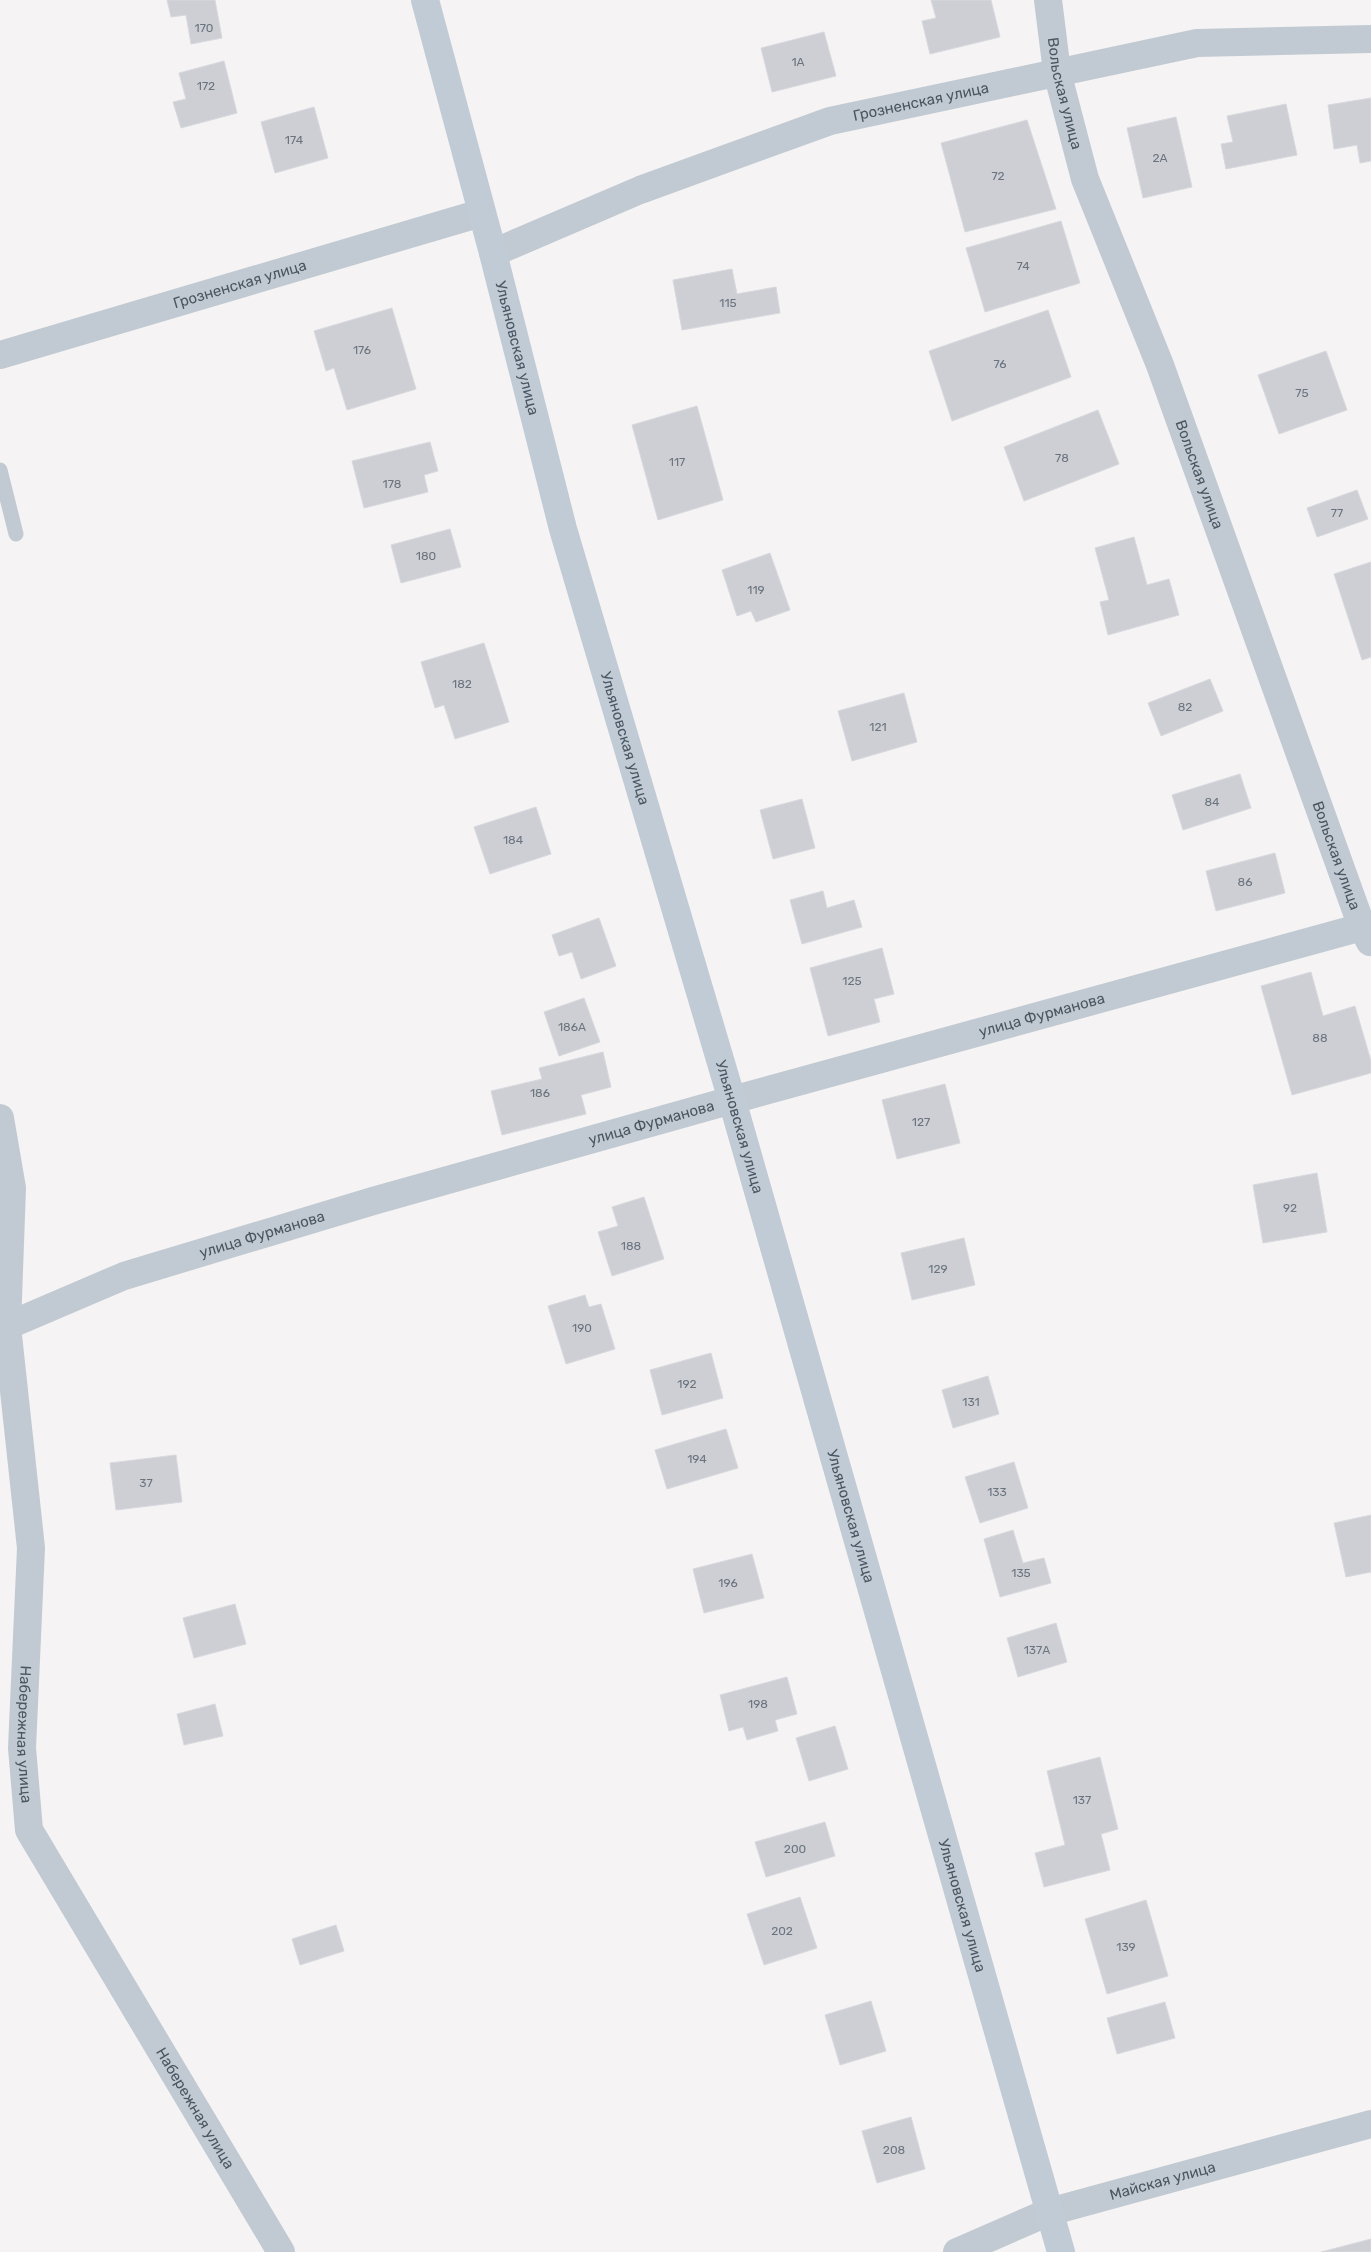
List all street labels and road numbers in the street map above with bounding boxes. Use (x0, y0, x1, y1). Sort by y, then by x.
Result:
street label: Вольская улица (1044, 36, 1086, 151)
street label: Грозненская улица (851, 79, 990, 125)
street label: Грозненская улица (171, 256, 309, 312)
street label: Ульяновская улица (491, 279, 543, 417)
street label: Вольская улица (1172, 418, 1227, 531)
street label: Ульяновская улица (597, 670, 653, 807)
street label: Вольская улица (1309, 799, 1364, 912)
street label: улица Фурманова (977, 989, 1107, 1041)
street label: Ульяновская улица (712, 1058, 767, 1195)
street label: улица Фурманова (586, 1096, 716, 1149)
street label: улица Фурманова (197, 1207, 327, 1262)
street label: Ульяновская улица (823, 1447, 878, 1585)
street label: Набережная улица (13, 1665, 36, 1804)
street label: Ульяновская улица (934, 1837, 990, 1974)
street label: Набережная улица (152, 2044, 238, 2172)
street label: Майская улица (1108, 2158, 1217, 2204)

